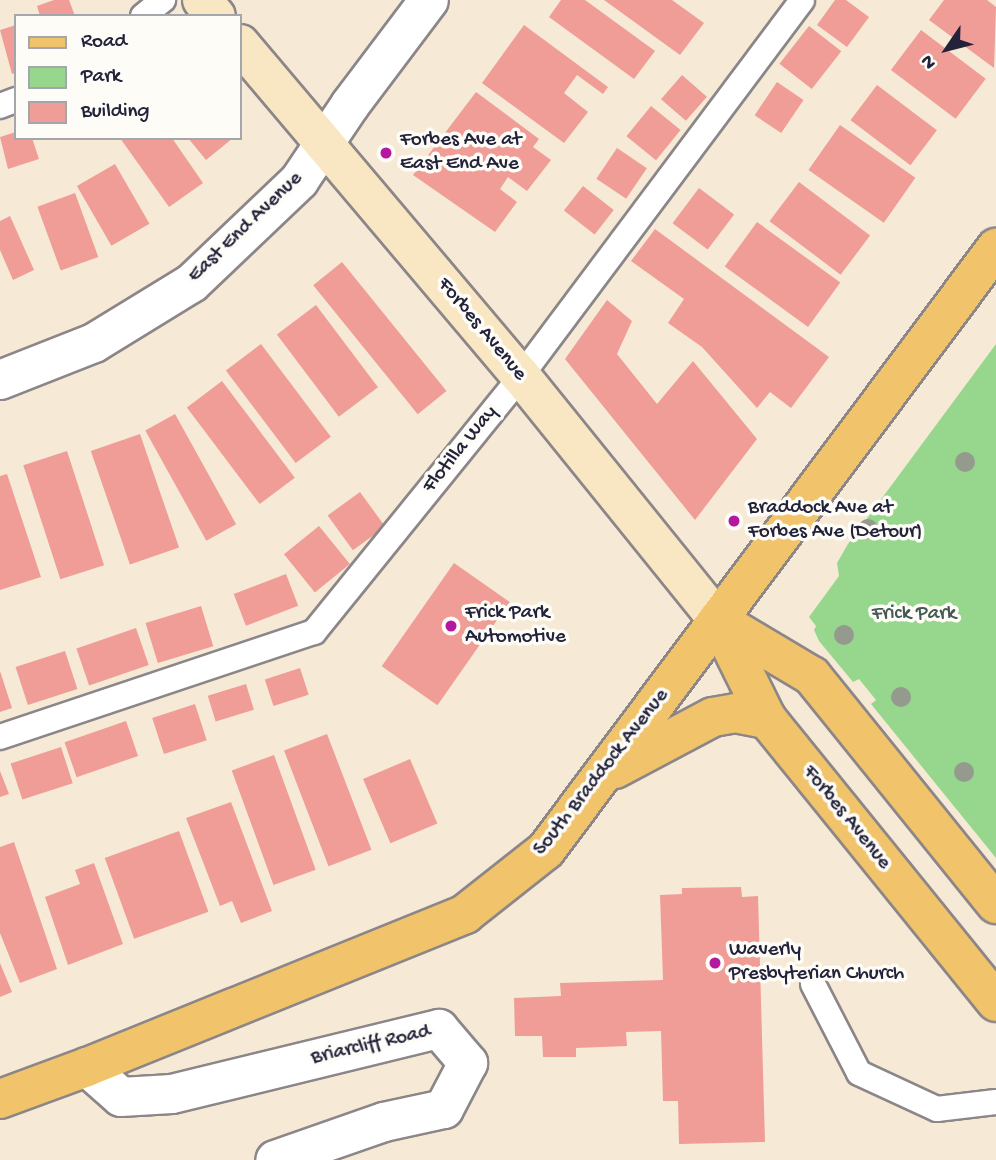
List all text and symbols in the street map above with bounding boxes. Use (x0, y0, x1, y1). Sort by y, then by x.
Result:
legend (14, 14, 242, 140)
north arrow (912, 14, 982, 84)
text: Road (81, 30, 127, 55)
text: N (916, 50, 942, 73)
text: Park (81, 65, 121, 90)
text: Building (81, 100, 150, 125)
place label: Forbes Ave at East End Ave (400, 128, 521, 178)
marker: Forbes Ave at East End Ave (378, 145, 394, 161)
street label: East End Avenue (183, 167, 309, 289)
street label: Forbes Avenue (431, 273, 531, 387)
street label: Flotilla Way (418, 401, 504, 499)
place label: Braddock Ave at Forbes Ave (Detour) (748, 496, 922, 546)
marker: Braddock Ave at Forbes Ave (Detour) (726, 513, 742, 529)
place label: Frick Park Automotive (465, 601, 566, 651)
park label: Frick Park (872, 602, 956, 628)
marker: Frick Park Automotive (443, 618, 459, 634)
street label: South Braddock Avenue (529, 684, 675, 862)
street label: Forbes Avenue (796, 761, 896, 875)
place label: Waverly Presbyterian Church (729, 938, 904, 988)
marker: Waverly Presbyterian Church (707, 955, 723, 971)
street label: Briarcliff Road (309, 1020, 433, 1072)

